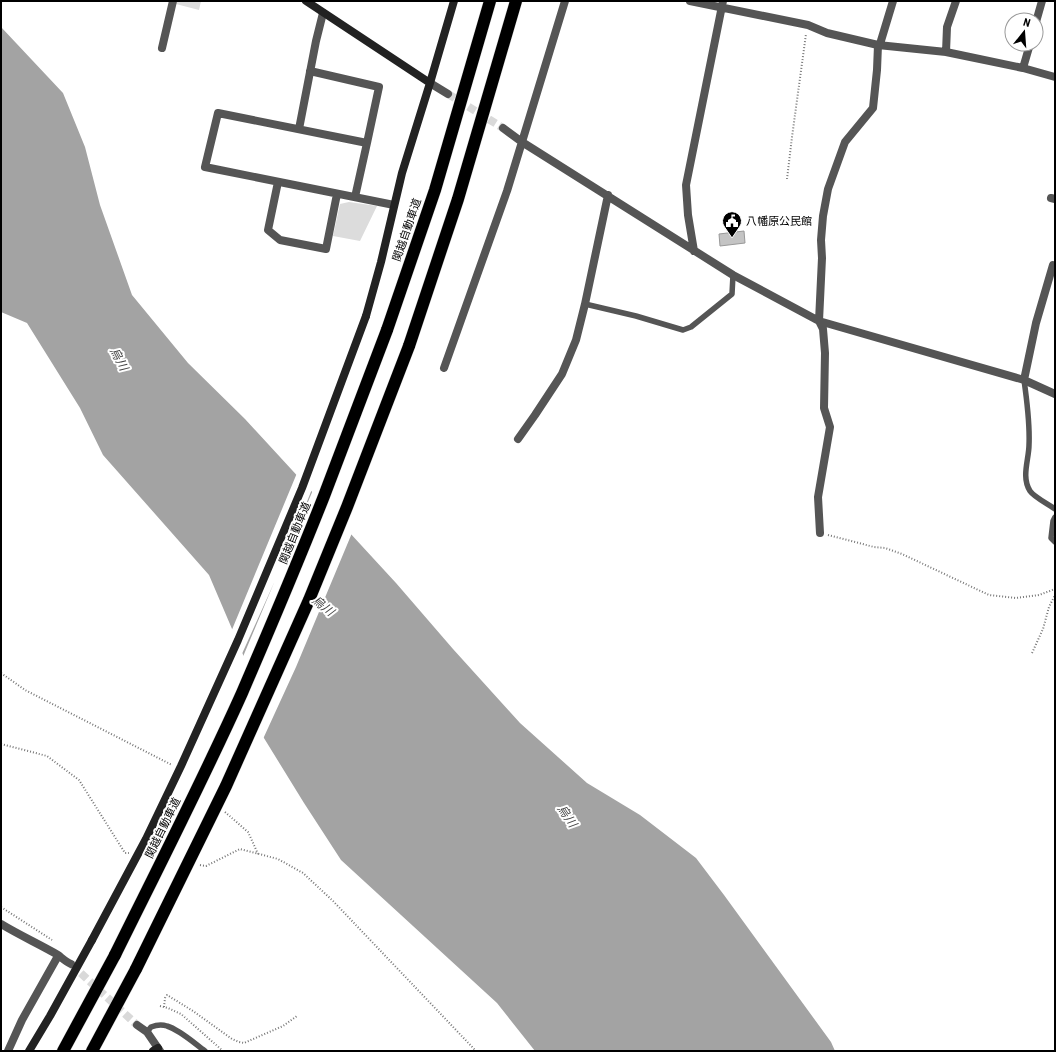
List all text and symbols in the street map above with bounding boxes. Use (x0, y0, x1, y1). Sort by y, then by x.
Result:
north arrow (1004, 12, 1044, 52)
text: N (1022, 16, 1032, 30)
street label: 関越自動車道 (390, 197, 424, 263)
public building icon: 八幡原公民館 (721, 210, 743, 238)
place label: 八幡原公民館 (746, 215, 812, 228)
water label: 烏川 (107, 345, 132, 375)
street label: 関越自動車道 (277, 500, 313, 566)
water label: 烏川 (309, 593, 338, 620)
street label: 関越自動車道 (143, 795, 183, 861)
water label: 烏川 (554, 802, 581, 832)

